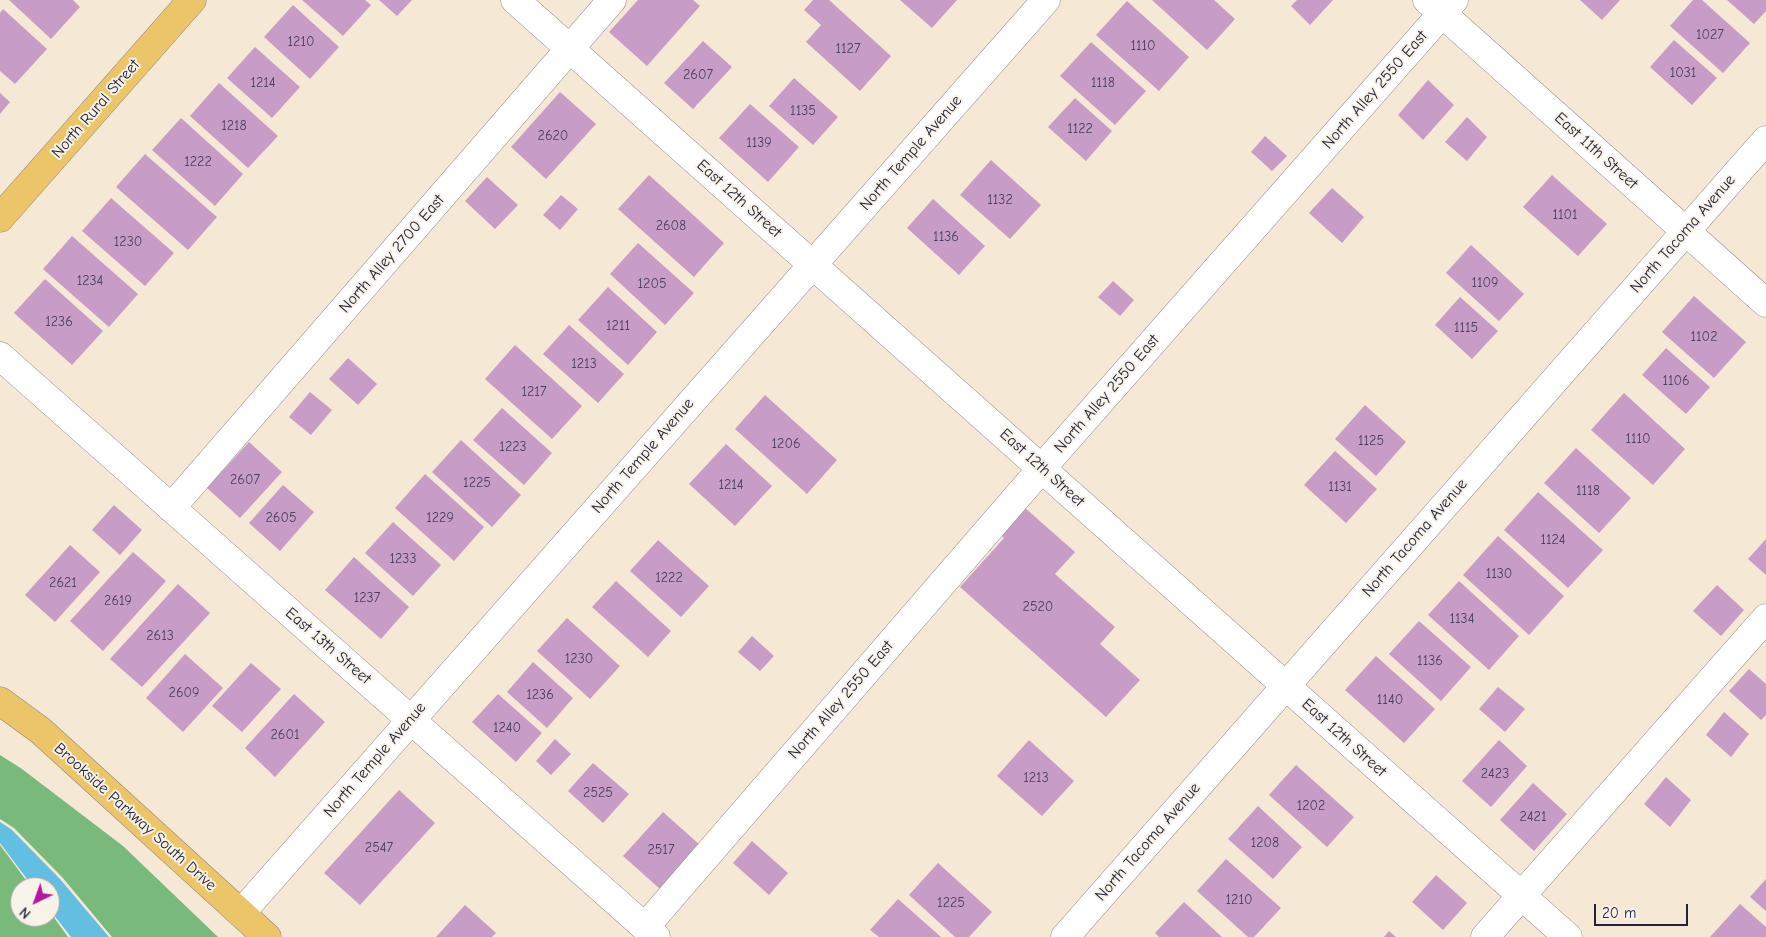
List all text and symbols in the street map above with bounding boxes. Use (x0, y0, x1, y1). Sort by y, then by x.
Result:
street label: North Alley 2550 East (1318, 27, 1432, 153)
house number: 1027 (1696, 27, 1724, 43)
house number: 1210 (288, 34, 314, 50)
house number: 1110 (1130, 38, 1156, 54)
house number: 1127 (835, 41, 861, 57)
street label: North Rural Street (48, 56, 144, 162)
house number: 1031 (1670, 65, 1696, 81)
house number: 2607 (683, 67, 713, 83)
house number: 1214 (250, 75, 276, 91)
house number: 1118 (1091, 75, 1115, 91)
street label: North Temple Avenue (856, 92, 966, 214)
house number: 1135 (790, 103, 816, 119)
street label: East 11th Street (1550, 108, 1642, 194)
house number: 1218 (221, 118, 247, 134)
house number: 1122 (1067, 121, 1093, 137)
house number: 2620 (538, 128, 568, 144)
house number: 1139 (746, 135, 772, 151)
house number: 1222 (184, 154, 212, 170)
street label: East 12th Street (693, 156, 785, 242)
street label: North Tacoma Avenue (1626, 171, 1740, 297)
street label: North Alley 2700 East (335, 191, 449, 317)
house number: 1132 (987, 192, 1013, 208)
house number: 1101 (1552, 207, 1578, 223)
house number: 2608 (656, 218, 686, 234)
house number: 1136 (933, 229, 959, 245)
house number: 1230 (114, 234, 142, 250)
house number: 1234 (77, 273, 103, 289)
house number: 1109 (1471, 275, 1499, 291)
house number: 1205 (638, 276, 666, 292)
house number: 1236 (45, 314, 73, 330)
house number: 1211 (606, 318, 630, 334)
house number: 1115 (1454, 320, 1478, 336)
house number: 1102 (1691, 329, 1717, 345)
street label: North Alley 2550 East (1050, 331, 1164, 457)
house number: 1213 (571, 356, 597, 372)
house number: 1106 (1662, 373, 1690, 389)
house number: 1217 (521, 384, 547, 400)
street label: North Temple Avenue (588, 395, 698, 517)
street label: East 12th Street (996, 425, 1088, 511)
house number: 1110 (1625, 431, 1651, 447)
house number: 1125 (1358, 433, 1384, 449)
house number: 1206 (772, 436, 800, 452)
house number: 1223 (499, 439, 527, 455)
house number: 2607 (230, 472, 260, 488)
house number: 1225 (463, 475, 491, 491)
street label: North Tacoma Avenue (1358, 475, 1472, 601)
house number: 1214 (718, 477, 744, 493)
house number: 1131 (1328, 479, 1352, 495)
house number: 1118 (1576, 483, 1600, 499)
house number: 2605 (265, 510, 297, 526)
house number: 1229 (426, 510, 454, 526)
house number: 1124 (1540, 532, 1566, 548)
house number: 1233 (389, 551, 417, 567)
house number: 1130 (1486, 566, 1512, 582)
house number: 1222 (655, 570, 683, 586)
house number: 2621 (49, 575, 77, 591)
house number: 1237 (354, 590, 380, 606)
house number: 2619 (104, 593, 132, 609)
house number: 2520 (1023, 599, 1053, 615)
street label: East 13th Street (281, 604, 375, 688)
house number: 1134 (1450, 611, 1474, 627)
house number: 2613 (146, 628, 174, 644)
street label: North Alley 2550 East (784, 637, 898, 763)
house number: 1230 (565, 651, 593, 667)
house number: 1136 (1417, 653, 1443, 669)
house number: 2609 (169, 685, 199, 701)
house number: 1236 (526, 687, 554, 703)
house number: 1140 (1377, 692, 1403, 708)
street label: East 12th Street (1298, 695, 1390, 781)
street label: North Temple Avenue (320, 699, 430, 821)
house number: 1240 (493, 720, 521, 736)
house number: 2601 (271, 727, 299, 743)
street label: Brookside Parkway South Drive (50, 739, 220, 895)
house number: 2423 (1481, 766, 1509, 782)
house number: 1213 (1023, 770, 1049, 786)
street label: North Tacoma Avenue (1091, 779, 1205, 905)
house number: 2525 (583, 785, 613, 801)
house number: 1202 (1297, 798, 1325, 814)
house number: 2421 (1520, 809, 1546, 825)
house number: 1208 (1251, 835, 1279, 851)
house number: 2547 (365, 840, 393, 856)
house number: 2517 (647, 842, 675, 858)
north arrow (10, 877, 60, 927)
house number: 1210 (1226, 892, 1252, 908)
scale bar (1596, 894, 1690, 926)
house number: 1225 (937, 895, 965, 911)
text: N (16, 903, 34, 922)
text: 20 m (1602, 904, 1636, 922)

